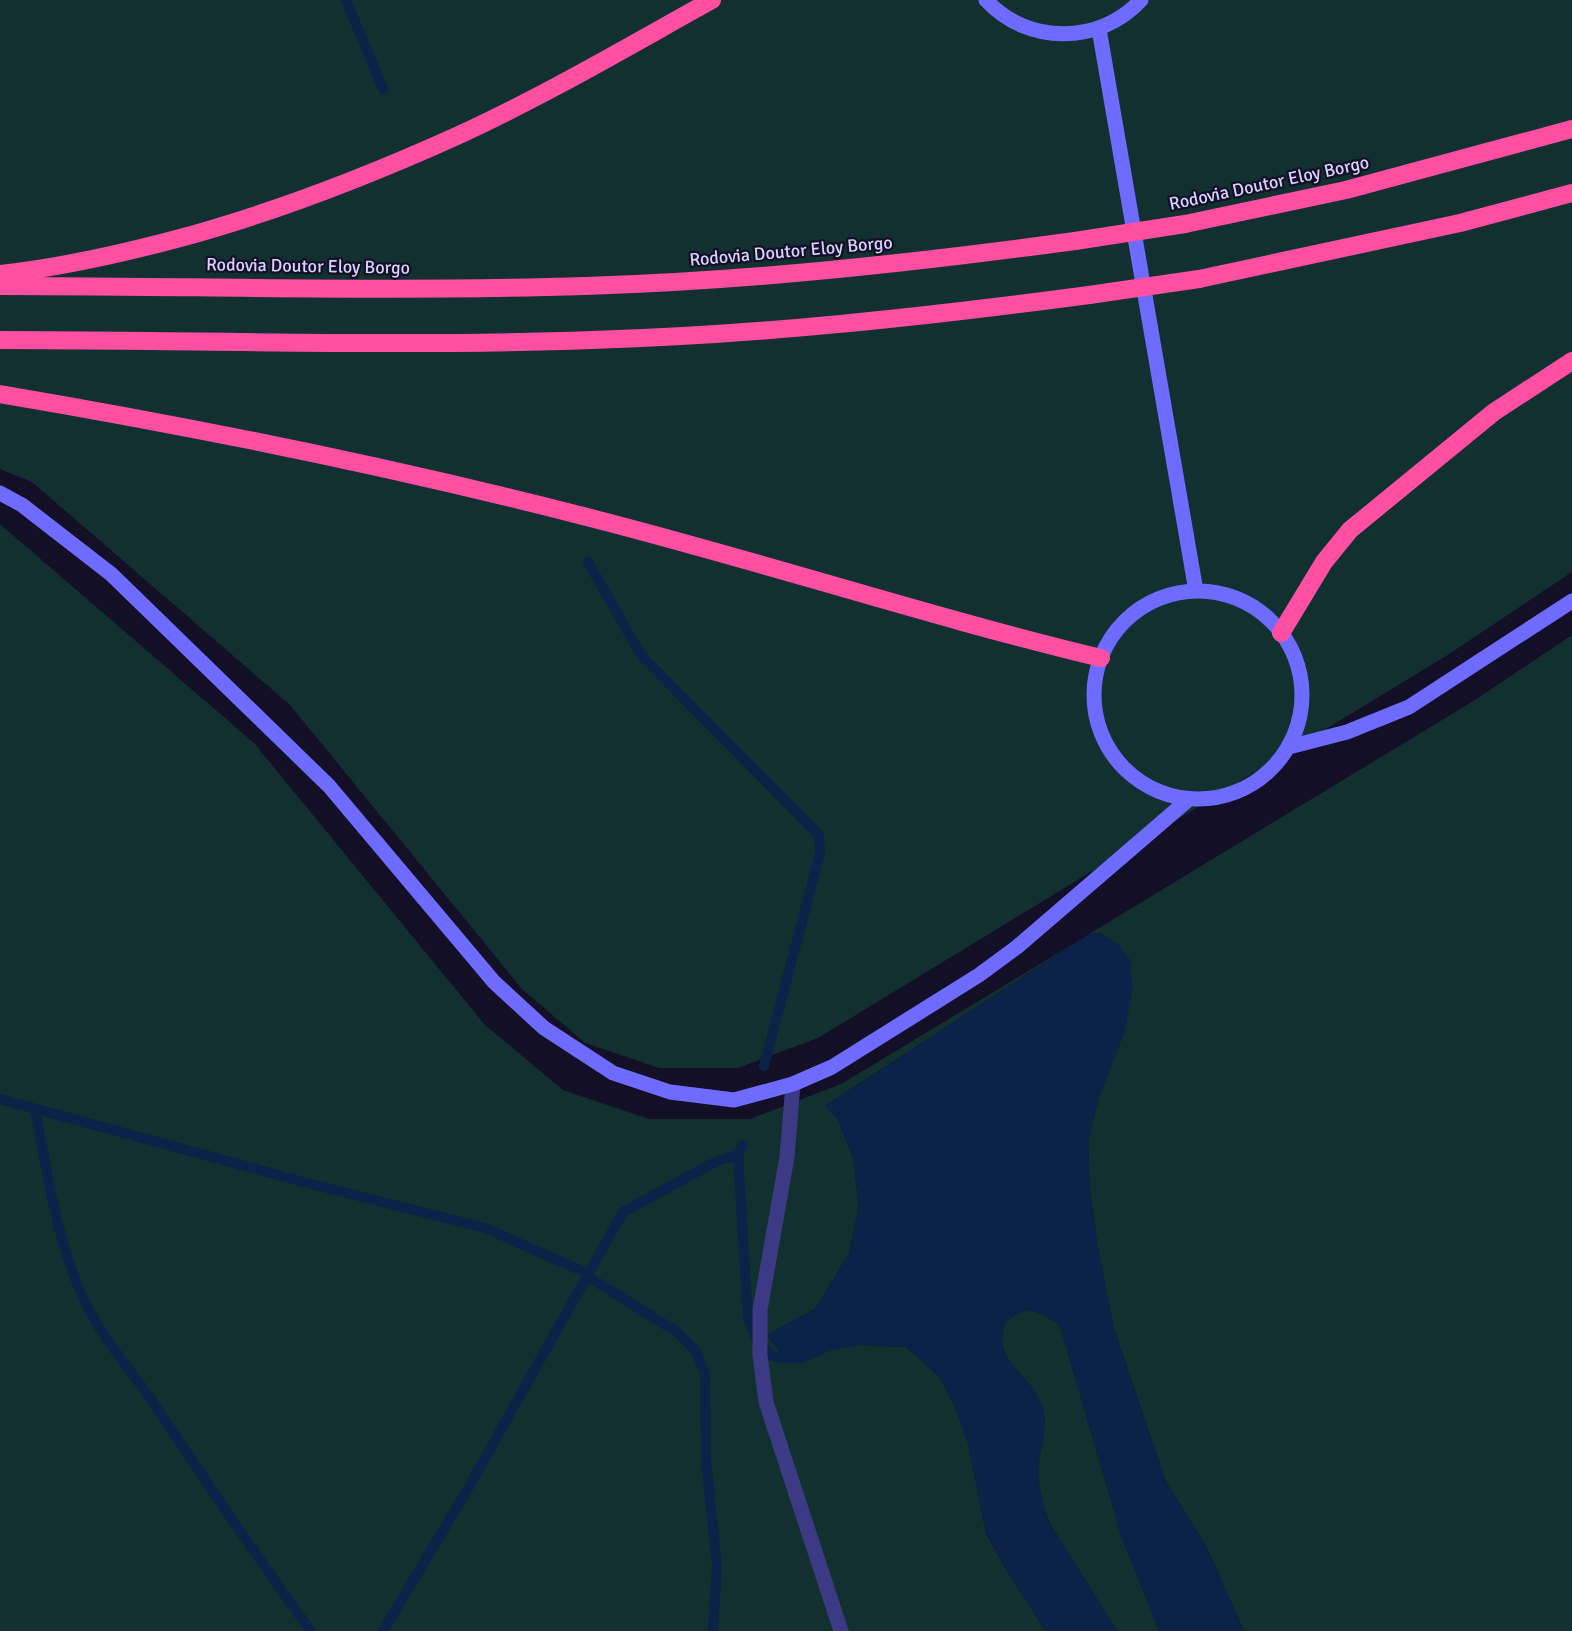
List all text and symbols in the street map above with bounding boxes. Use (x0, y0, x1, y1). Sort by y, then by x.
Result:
street label: Rodovia Doutor Eloy Borgo (1167, 151, 1371, 215)
street label: Rodovia Doutor Eloy Borgo (688, 231, 894, 271)
street label: Rodovia Doutor Eloy Borgo (206, 253, 410, 279)

